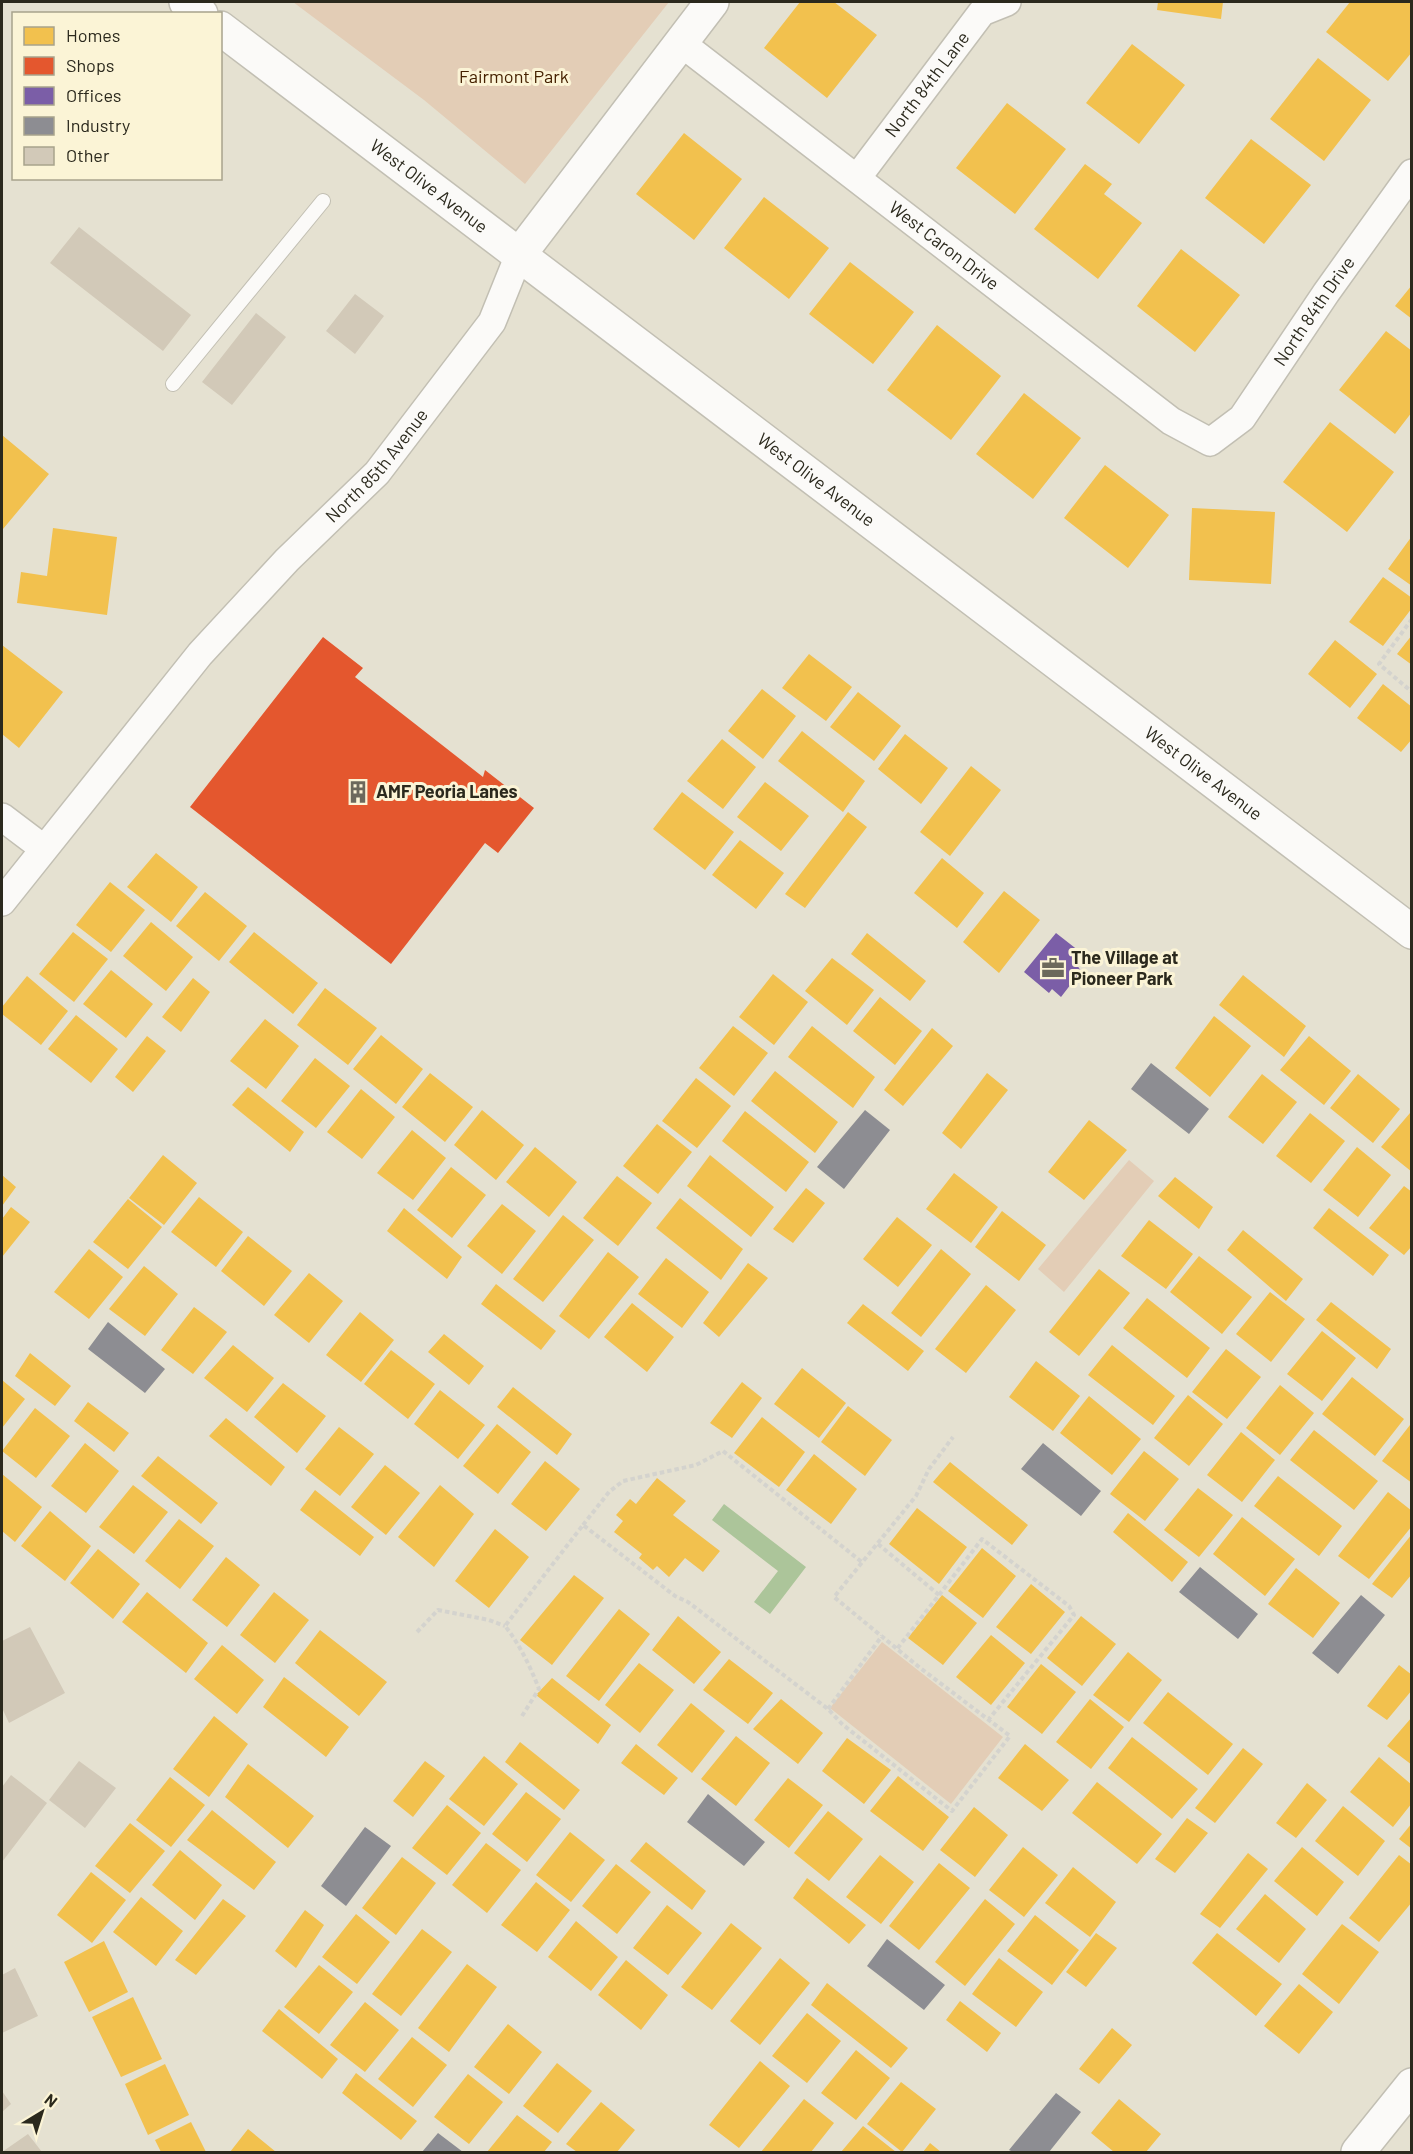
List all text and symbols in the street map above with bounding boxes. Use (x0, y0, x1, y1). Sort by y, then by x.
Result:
legend (12, 12, 222, 180)
text: Homes (66, 24, 120, 46)
street label: North 84th Lane (880, 27, 973, 141)
text: Shops (66, 54, 115, 76)
park label: Fairmont Park (459, 65, 569, 87)
text: Offices (66, 84, 122, 106)
text: Industry (66, 114, 130, 136)
street label: West Olive Avenue (366, 134, 493, 237)
text: Other (66, 144, 110, 166)
street label: West Caron Drive (885, 196, 1004, 294)
street label: North 84th Drive (1268, 252, 1359, 370)
street label: North 85th Avenue (321, 404, 432, 527)
street label: West Olive Avenue (753, 428, 880, 531)
street label: West Olive Avenue (1141, 721, 1267, 824)
building icon: AMF Peoria Lanes (345, 779, 371, 805)
place label: AMF Peoria Lanes (376, 780, 518, 802)
place label: The Village at Pioneer Park (1071, 946, 1179, 989)
office icon: The Village at Pioneer Park (1040, 955, 1066, 981)
north arrow (12, 2082, 72, 2142)
text: N (42, 2089, 62, 2111)

